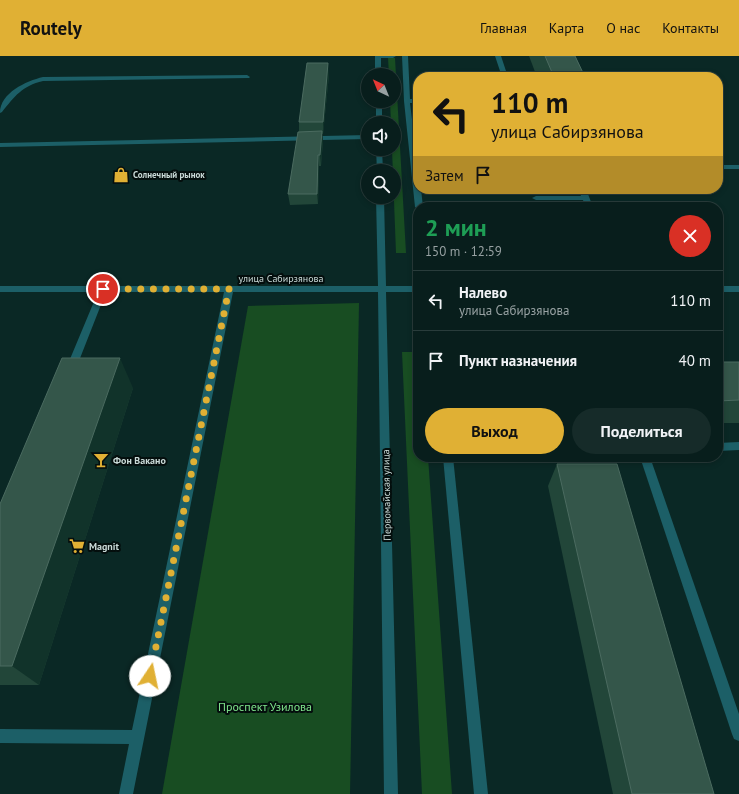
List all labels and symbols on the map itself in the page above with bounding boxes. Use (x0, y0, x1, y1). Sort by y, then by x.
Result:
north arrow (361, 68, 401, 108)
shop icon: Солнечный рынок (112, 166, 130, 184)
place label: Солнечный рынок (133, 169, 205, 180)
pin (86, 272, 120, 306)
street label: улица Сабирзянова (239, 272, 323, 285)
street label: Первомайская улица (379, 449, 394, 541)
bar icon: Фон Вакано (92, 451, 110, 469)
place label: Фон Вакано (113, 454, 166, 467)
supermarket icon: Magnit (68, 537, 86, 555)
place label: Magnit (89, 540, 119, 553)
position arrow (129, 655, 171, 697)
park label: Проспект Узилова (218, 699, 312, 714)

